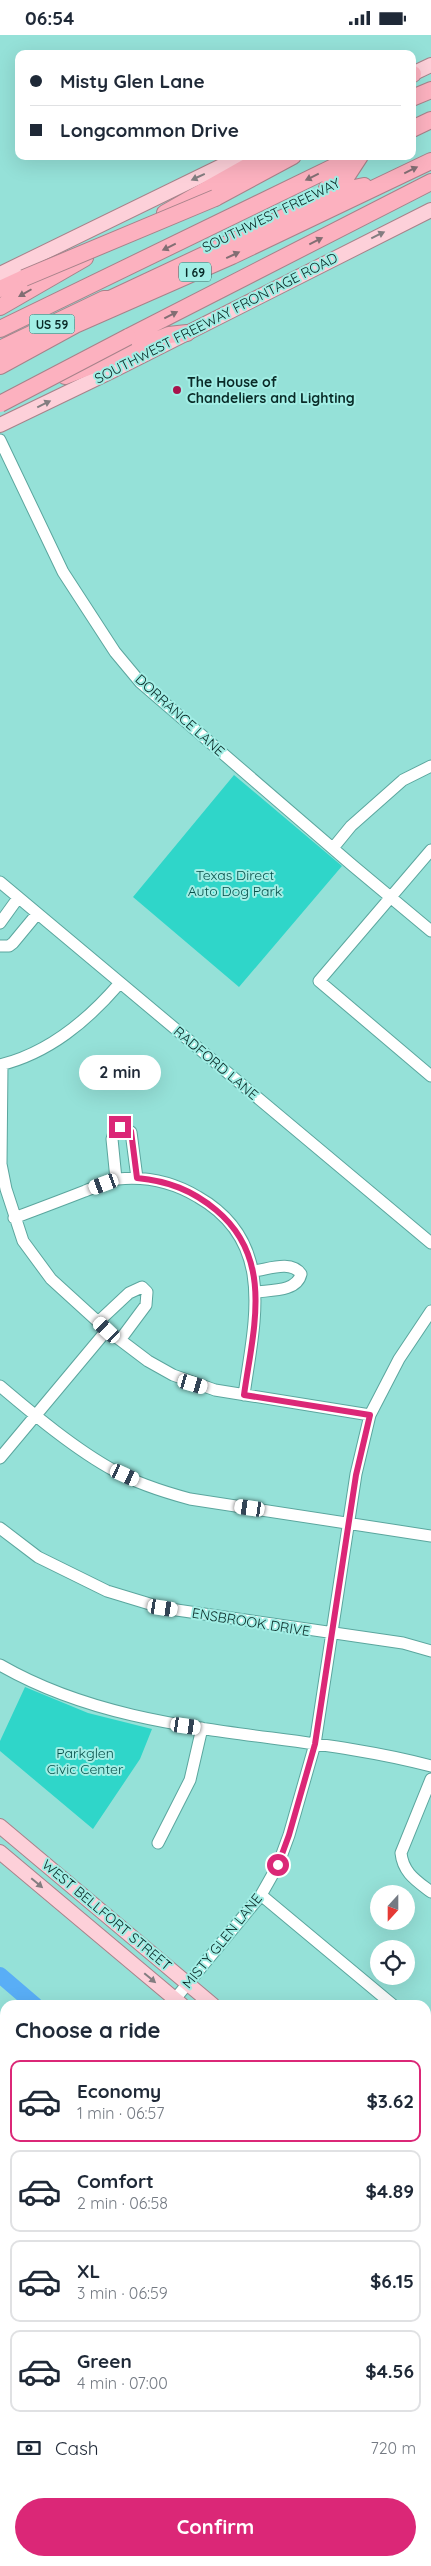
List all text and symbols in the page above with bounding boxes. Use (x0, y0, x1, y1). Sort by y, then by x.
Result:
text: 06:54 (25, 6, 74, 30)
text: Misty Glen Lane (60, 69, 205, 93)
text: Longcommon Drive (60, 118, 239, 142)
one-way arrow (404, 166, 418, 174)
one-way arrow (191, 173, 205, 181)
street label: SOUTHWEST FREEWAY (199, 174, 343, 256)
one-way arrow (305, 174, 319, 182)
one-way arrow (371, 231, 385, 239)
one-way arrow (309, 237, 323, 245)
one-way arrow (162, 243, 176, 251)
street label: SOUTHWEST FREEWAY FRONTAGE ROAD (91, 249, 341, 387)
one-way arrow (226, 251, 240, 259)
road number: I 69 (179, 263, 211, 281)
one-way arrow (19, 288, 32, 297)
one-way arrow (164, 311, 178, 319)
road number: US 59 (30, 315, 74, 333)
place label: The House of Chandeliers and Lighting (187, 373, 355, 407)
marker: The House of Chandeliers and Lighting (171, 384, 183, 396)
one-way arrow (37, 399, 51, 407)
street label: DORRANCE LANE (131, 670, 229, 760)
park label: Texas Direct Auto Dog Park (188, 866, 282, 900)
street label: RADFORD LANE (170, 1022, 262, 1104)
callout: 2 min (79, 1055, 161, 1089)
text: 2 min (99, 1062, 141, 1082)
route end (109, 1116, 131, 1138)
car (87, 1172, 120, 1196)
car (90, 1314, 123, 1346)
car (176, 1373, 209, 1395)
car (108, 1462, 141, 1488)
car (234, 1498, 265, 1518)
car (147, 1598, 178, 1618)
street label: ENSBROOK DRIVE (191, 1604, 311, 1640)
car (170, 1716, 201, 1736)
park label: Parkglen Civic Center (47, 1744, 124, 1778)
route start (267, 1854, 289, 1876)
street label: WEST BELLFORT STREET (39, 1856, 175, 1974)
one-way arrow (31, 1877, 43, 1889)
north arrow (370, 1885, 415, 1930)
map controls (370, 1885, 415, 1985)
street label: MISTY GLEN LANE (178, 1890, 266, 1992)
button: locate (370, 1940, 415, 1985)
one-way arrow (143, 1973, 156, 1984)
text: Choose a ride (15, 2016, 160, 2044)
icon: car (17, 2079, 62, 2124)
text: Economy (77, 2079, 161, 2103)
text: $3.62 (366, 2089, 414, 2113)
text: 1 min · 06:57 (77, 2103, 164, 2123)
icon: car (17, 2169, 62, 2214)
text: Comfort (77, 2169, 154, 2193)
text: $4.89 (366, 2179, 414, 2203)
text: 2 min · 06:58 (77, 2193, 168, 2213)
icon: car (17, 2259, 62, 2304)
text: XL (77, 2259, 100, 2283)
text: $6.15 (370, 2269, 414, 2293)
text: 3 min · 06:59 (77, 2283, 168, 2303)
icon: car (17, 2349, 62, 2394)
text: Green (77, 2349, 132, 2373)
text: $4.56 (365, 2359, 414, 2383)
text: 4 min · 07:00 (77, 2373, 168, 2393)
icon: cash (15, 2434, 43, 2462)
text: Cash (55, 2436, 99, 2460)
text: 720 m (370, 2438, 416, 2458)
button: Confirm (15, 2498, 416, 2556)

